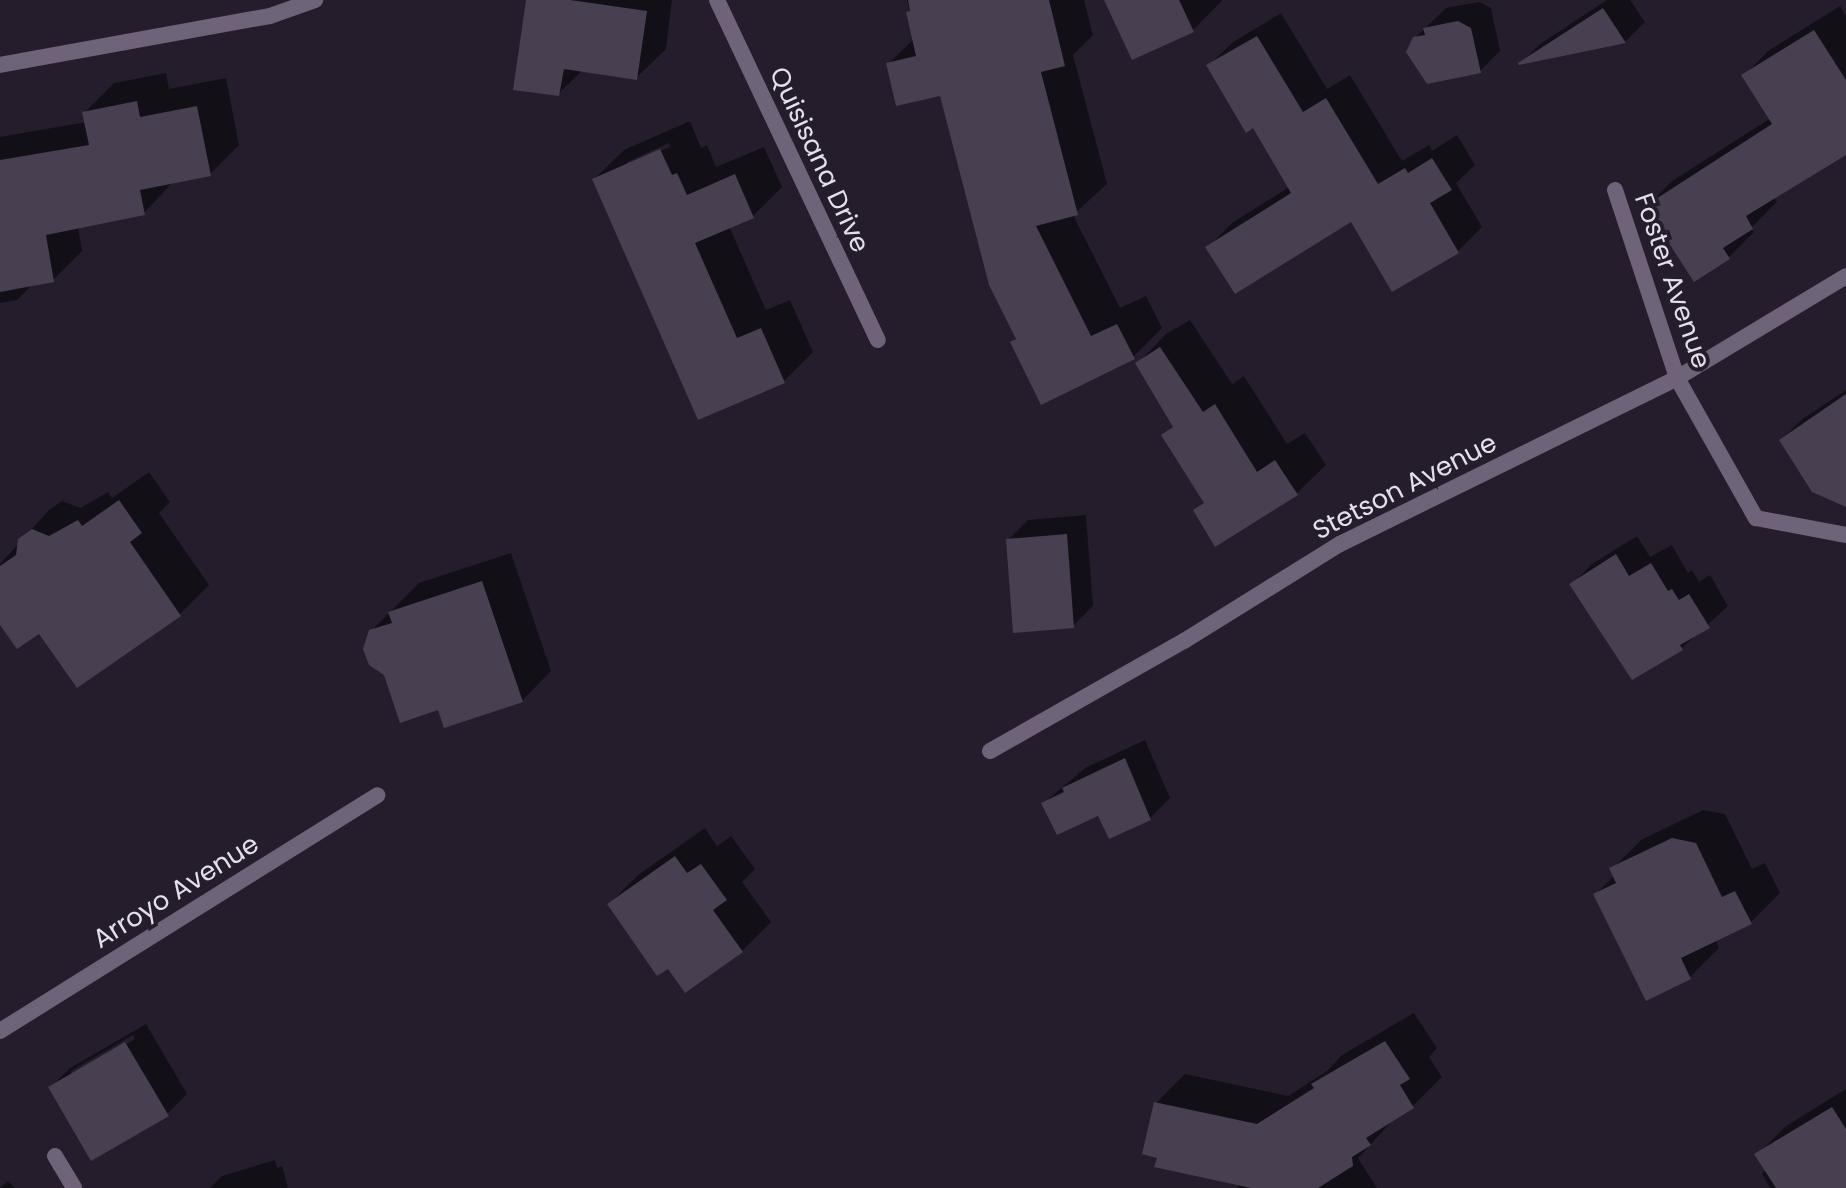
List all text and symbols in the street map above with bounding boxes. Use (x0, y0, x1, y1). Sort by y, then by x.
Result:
street label: Quisisana Drive (762, 62, 876, 258)
street label: Foster Avenue (1627, 189, 1717, 373)
street label: Stetson Avenue (1308, 427, 1502, 547)
street label: Arroyo Avenue (87, 829, 265, 955)

